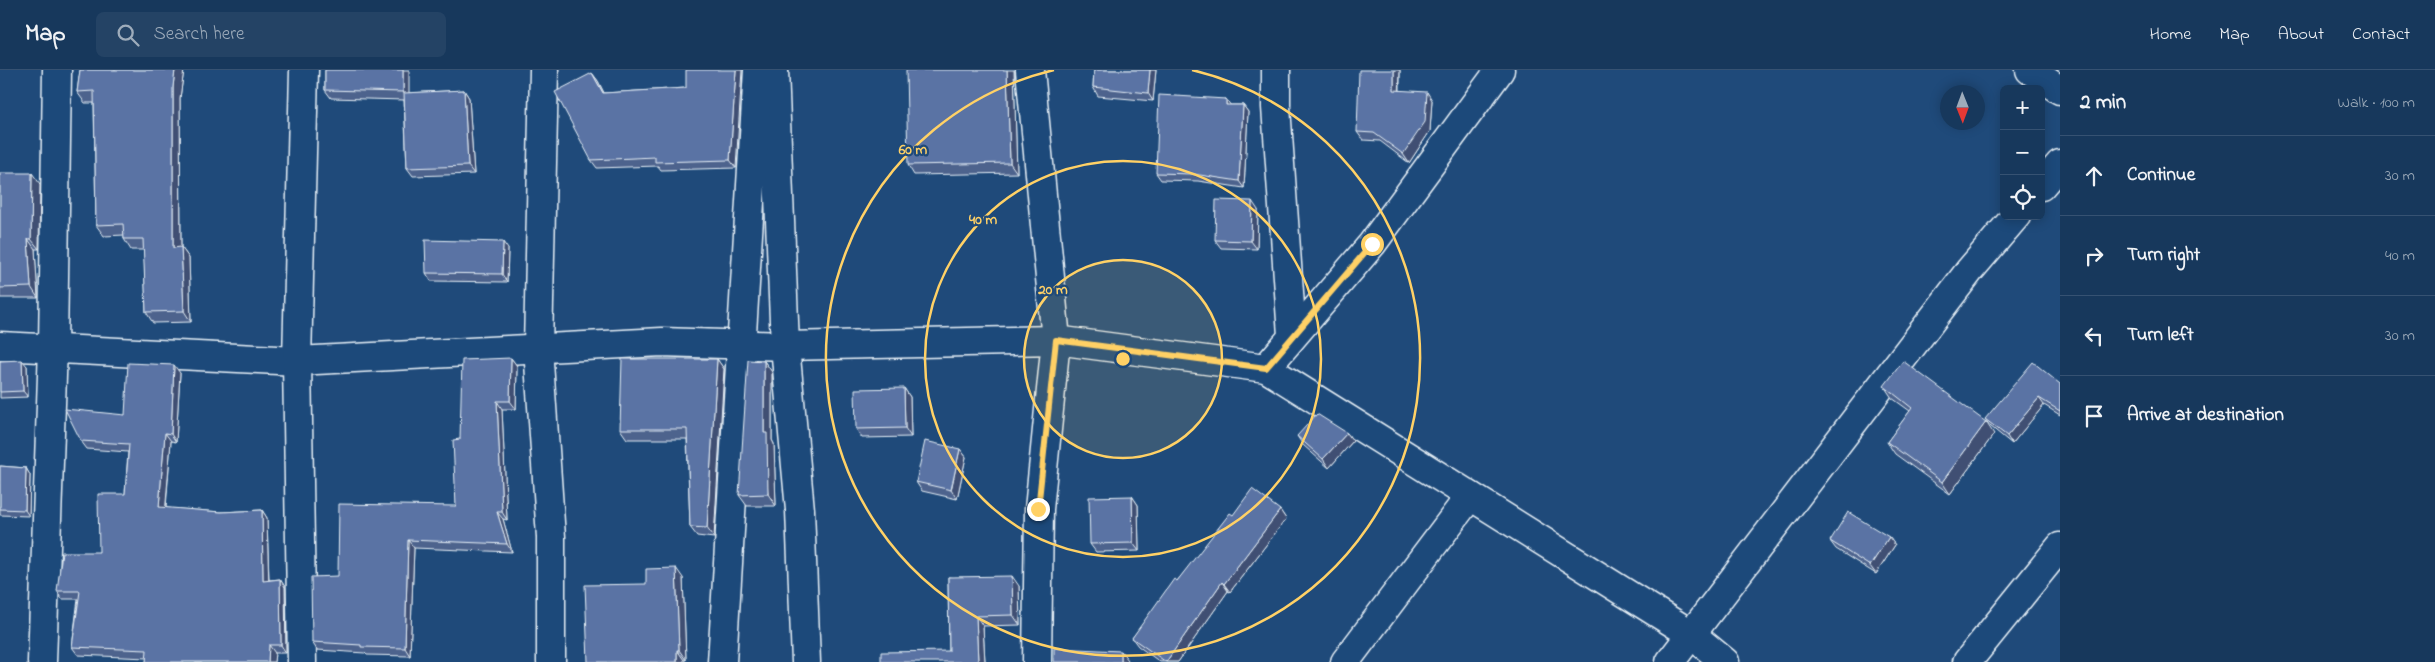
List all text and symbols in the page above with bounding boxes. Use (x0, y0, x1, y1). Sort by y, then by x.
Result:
search box (96, 12, 446, 57)
text: Map (25, 17, 66, 52)
icon: search (114, 21, 142, 49)
text: Search here (154, 21, 245, 48)
text: Home (2150, 22, 2191, 48)
text: Map (2219, 22, 2250, 48)
text: About (2278, 22, 2324, 48)
text: Contact (2352, 22, 2410, 48)
north arrow (1940, 85, 1985, 130)
map controls (2000, 85, 2045, 220)
button: + (2000, 85, 2045, 130)
text: 2 min (2080, 88, 2126, 118)
text: Walk · 100 m (2338, 91, 2415, 115)
button: − (2000, 130, 2045, 175)
text: 60 m (898, 139, 928, 161)
icon: ahead (2080, 162, 2108, 190)
text: Continue (2127, 162, 2195, 189)
text: 30 m (2385, 164, 2415, 188)
button: locate (2000, 175, 2045, 220)
text: 40 m (968, 209, 997, 231)
route start (1361, 233, 1384, 256)
icon: right (2080, 242, 2108, 270)
text: Turn right (2127, 242, 2200, 269)
text: 40 m (2385, 244, 2415, 268)
text: 20 m (1037, 279, 1068, 301)
icon: left (2080, 322, 2108, 350)
text: Turn left (2127, 322, 2194, 349)
text: 30 m (2385, 324, 2415, 348)
centre of rings (1114, 350, 1132, 368)
icon: arrive (2080, 402, 2108, 430)
text: Arrive at destination (2127, 402, 2284, 429)
route end (1027, 498, 1050, 521)

